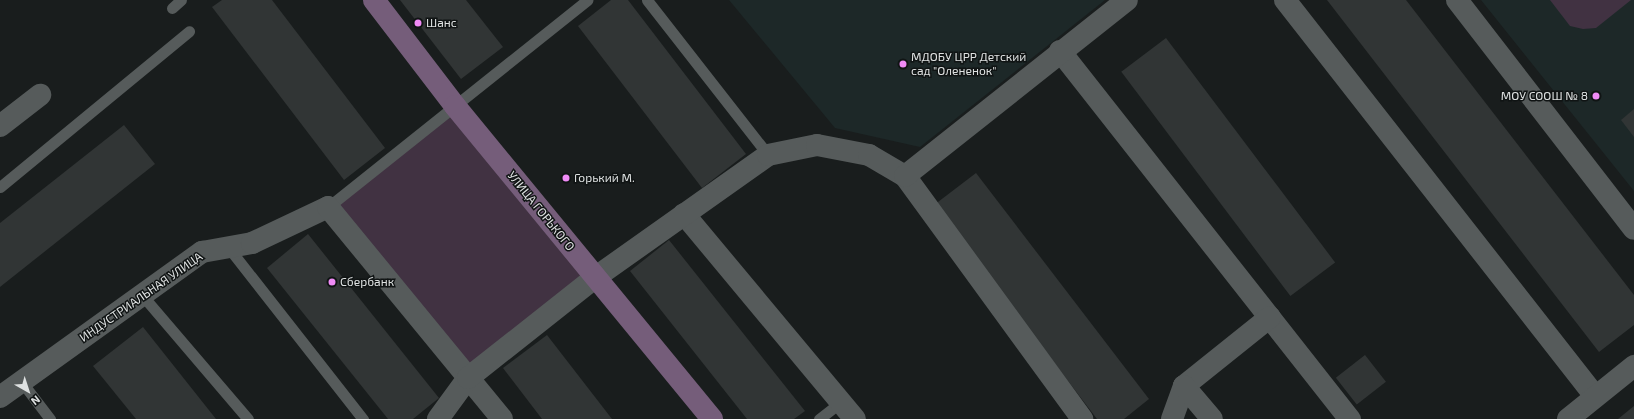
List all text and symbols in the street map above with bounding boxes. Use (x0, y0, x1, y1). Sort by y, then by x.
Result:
place label: Шанс (426, 16, 457, 30)
marker: Шанс (413, 18, 423, 28)
place label: МДОБУ ЦРР Детский сад "Олененок" (911, 50, 1026, 78)
marker: МДОБУ ЦРР Детский сад "Олененок" (898, 59, 908, 69)
place label: МОУ СООШ № 8 (1501, 89, 1588, 103)
marker: МОУ СООШ № 8 (1591, 91, 1601, 101)
street label: УЛИЦА ГОРЬКОГО (505, 168, 577, 254)
place label: Горький М. (574, 171, 635, 185)
marker: Горький М. (561, 173, 571, 183)
street label: ИНДУСТРИАЛЬНАЯ УЛИЦА (77, 249, 205, 345)
place label: Сбербанк (340, 275, 394, 289)
marker: Сбербанк (327, 277, 337, 287)
north arrow (8, 371, 48, 411)
text: N (29, 393, 43, 408)

